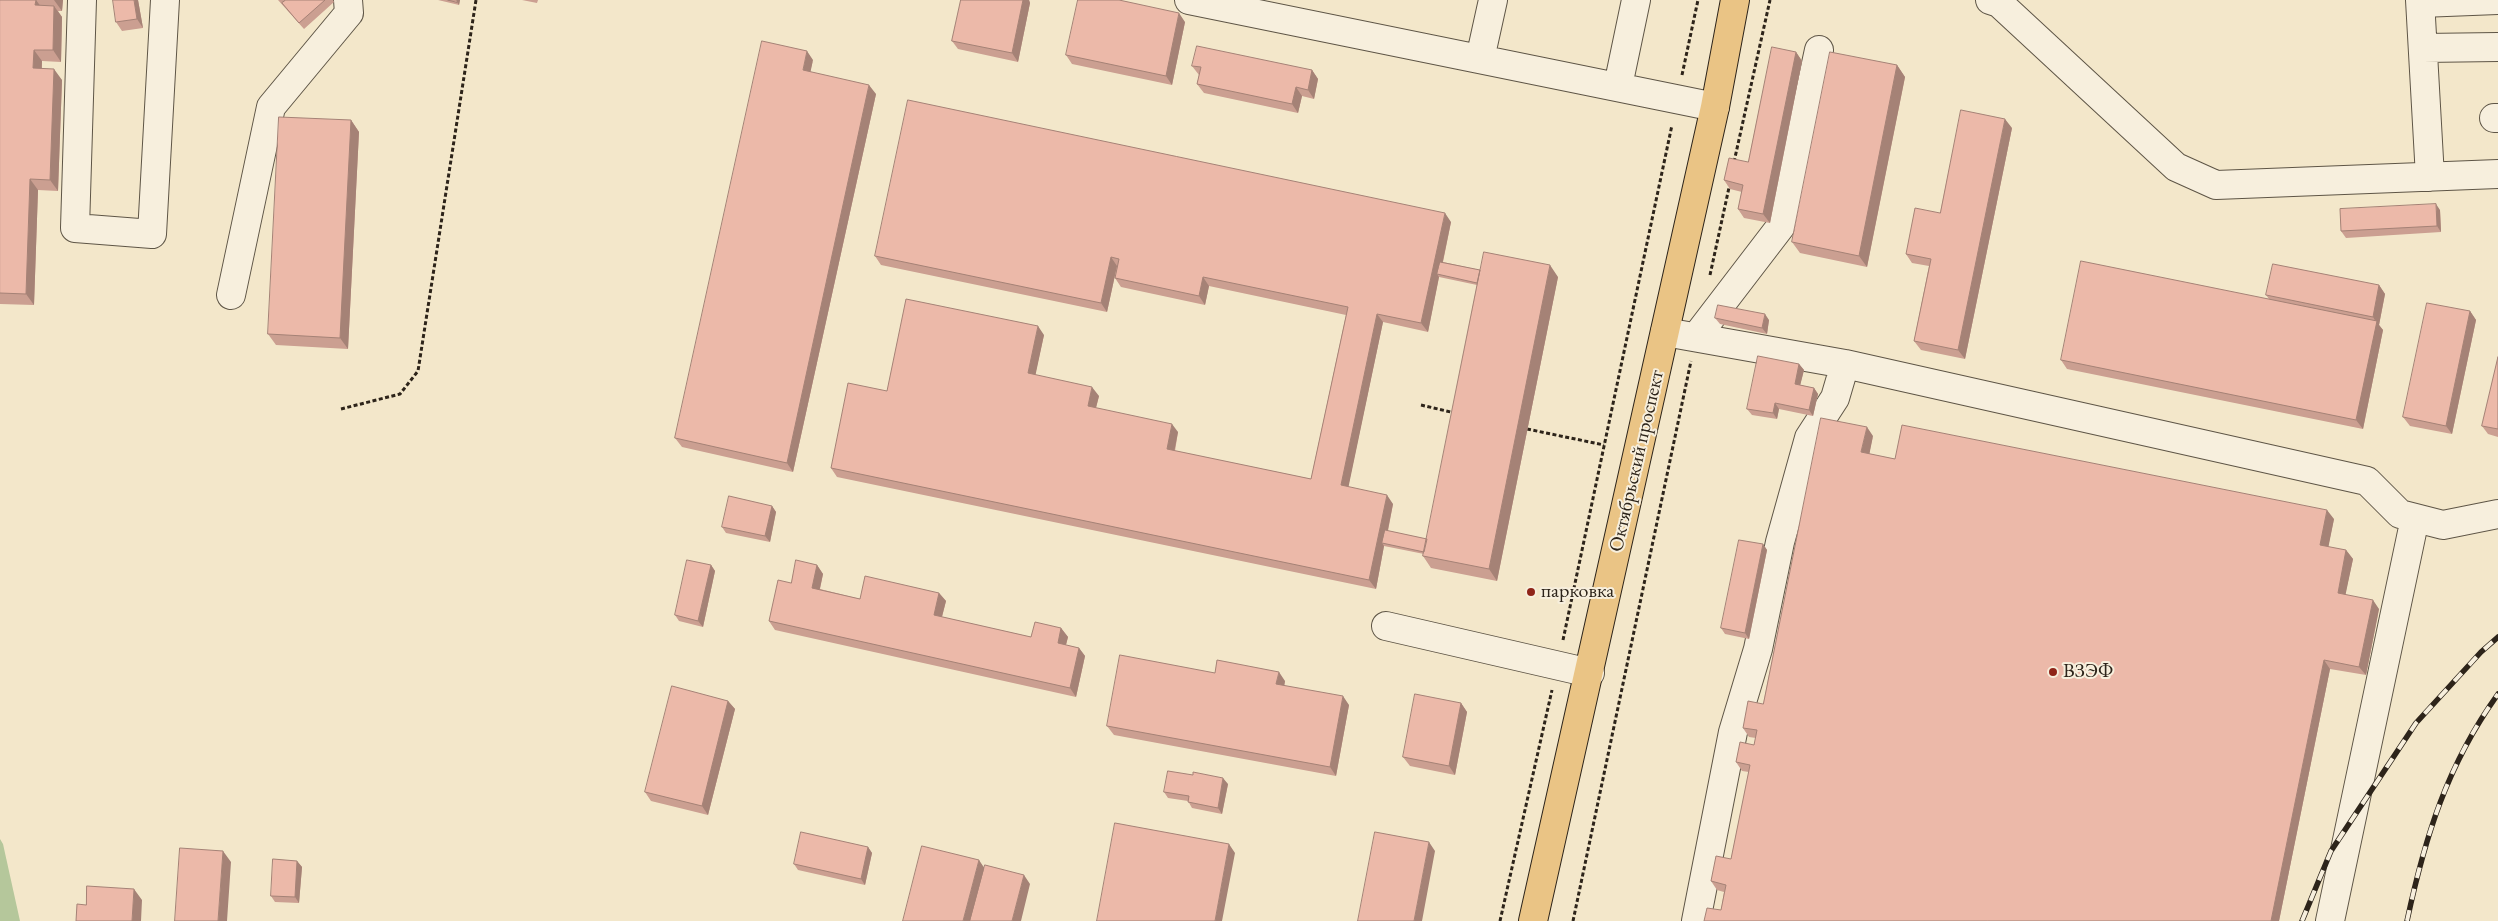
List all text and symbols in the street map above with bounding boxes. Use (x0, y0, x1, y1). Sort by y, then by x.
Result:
street label: Октябрьский проспект (1604, 368, 1670, 554)
place label: парковка (1541, 580, 1614, 604)
marker: парковка (1525, 586, 1537, 598)
place label: ВЗЭФ (2063, 660, 2113, 684)
marker: ВЗЭФ (2047, 666, 2059, 678)

